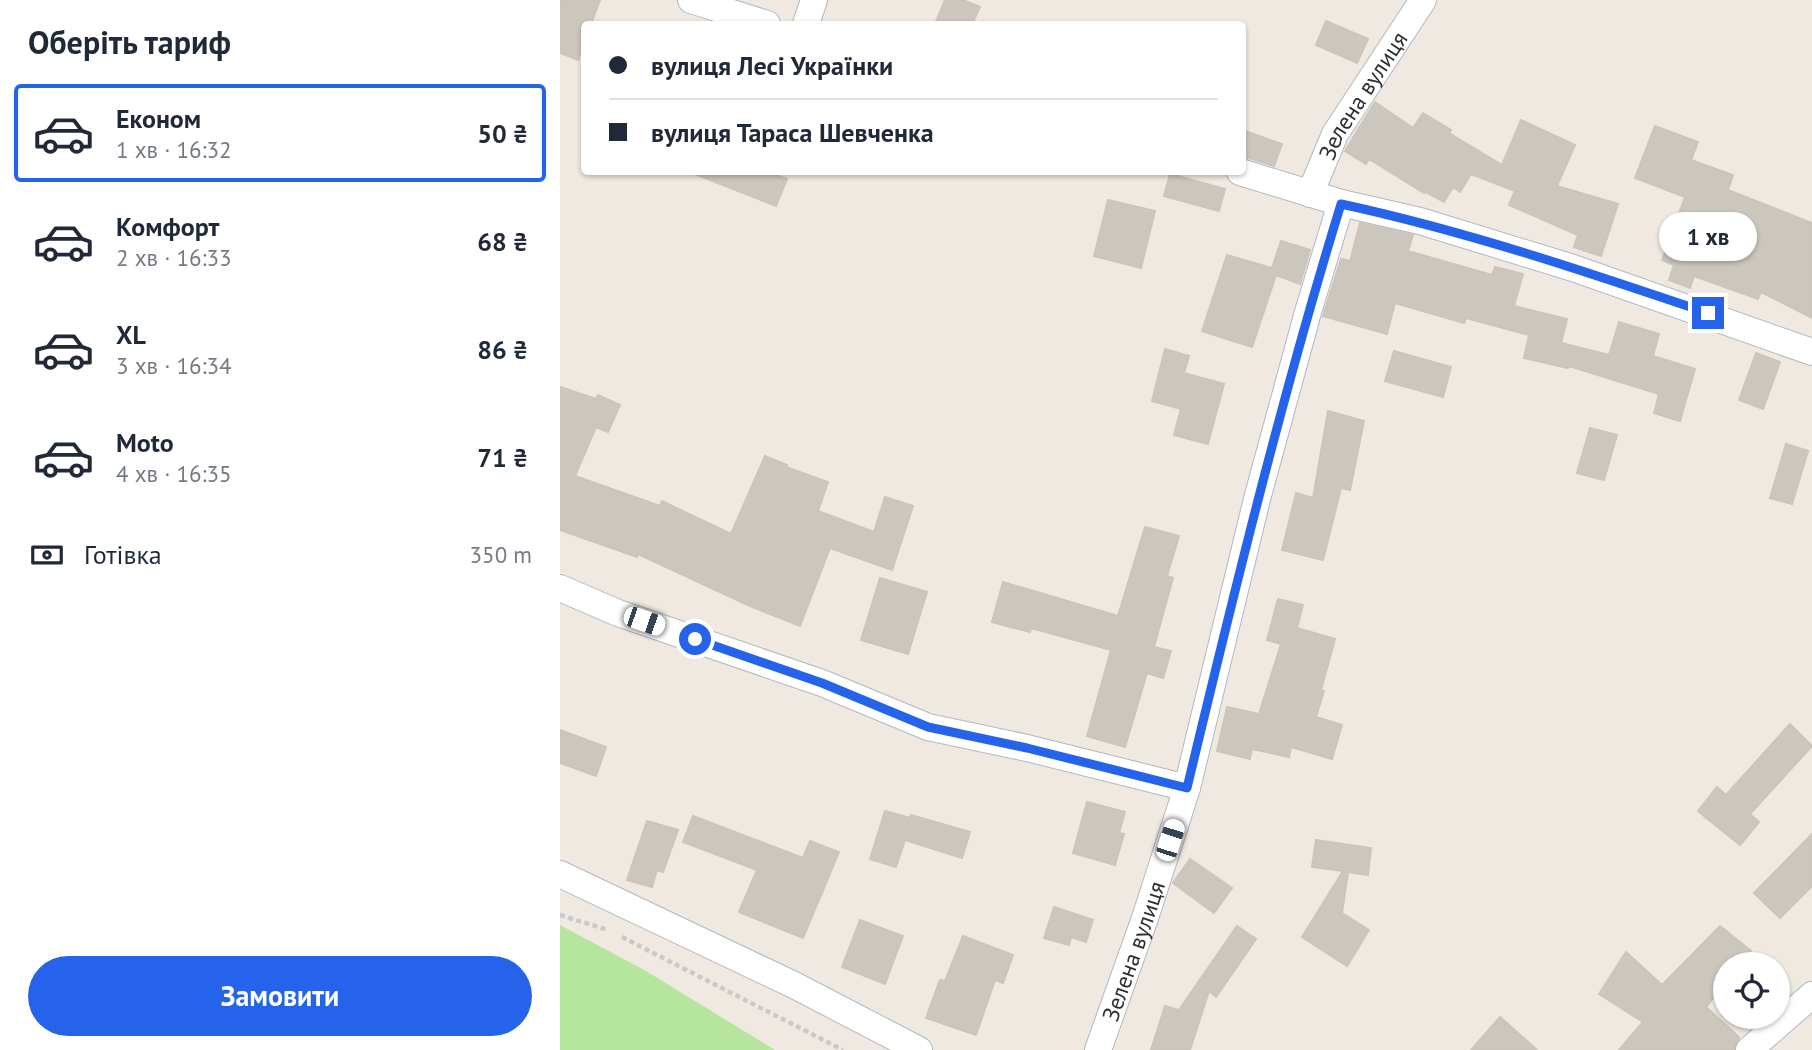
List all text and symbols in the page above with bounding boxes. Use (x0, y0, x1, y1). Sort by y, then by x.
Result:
text: Оберіть тариф (28, 21, 231, 63)
street label: Зелена вулиця (1312, 26, 1413, 164)
text: вулиця Лесі Українки (651, 49, 893, 82)
icon: car (32, 102, 95, 165)
text: Економ (116, 102, 201, 135)
text: вулиця Тараса Шевченка (651, 116, 934, 149)
text: 50 ₴ (477, 117, 528, 150)
text: 1 хв · 16:32 (116, 135, 232, 164)
icon: car (32, 210, 95, 273)
text: Комфорт (116, 210, 219, 243)
callout: 1 хв (1659, 212, 1757, 260)
text: 1 хв (1687, 222, 1729, 251)
text: 68 ₴ (477, 225, 528, 258)
text: 2 хв · 16:33 (116, 243, 232, 272)
route end (1692, 297, 1724, 329)
icon: car (32, 318, 95, 381)
text: XL (116, 318, 146, 351)
text: 86 ₴ (477, 333, 528, 366)
text: 3 хв · 16:34 (116, 351, 232, 380)
icon: car (32, 426, 95, 489)
text: Moto (116, 426, 174, 459)
text: 71 ₴ (477, 441, 528, 474)
text: 4 хв · 16:35 (116, 459, 232, 488)
icon: cash (28, 536, 66, 574)
text: Готівка (84, 538, 162, 571)
text: 350 m (470, 540, 532, 569)
car (621, 604, 668, 638)
route start (679, 623, 711, 655)
car (1154, 817, 1187, 863)
street label: Зелена вулиця (1095, 877, 1171, 1025)
map controls (1713, 952, 1790, 1029)
button: locate (1713, 952, 1790, 1029)
button: Замовити (28, 956, 532, 1036)

